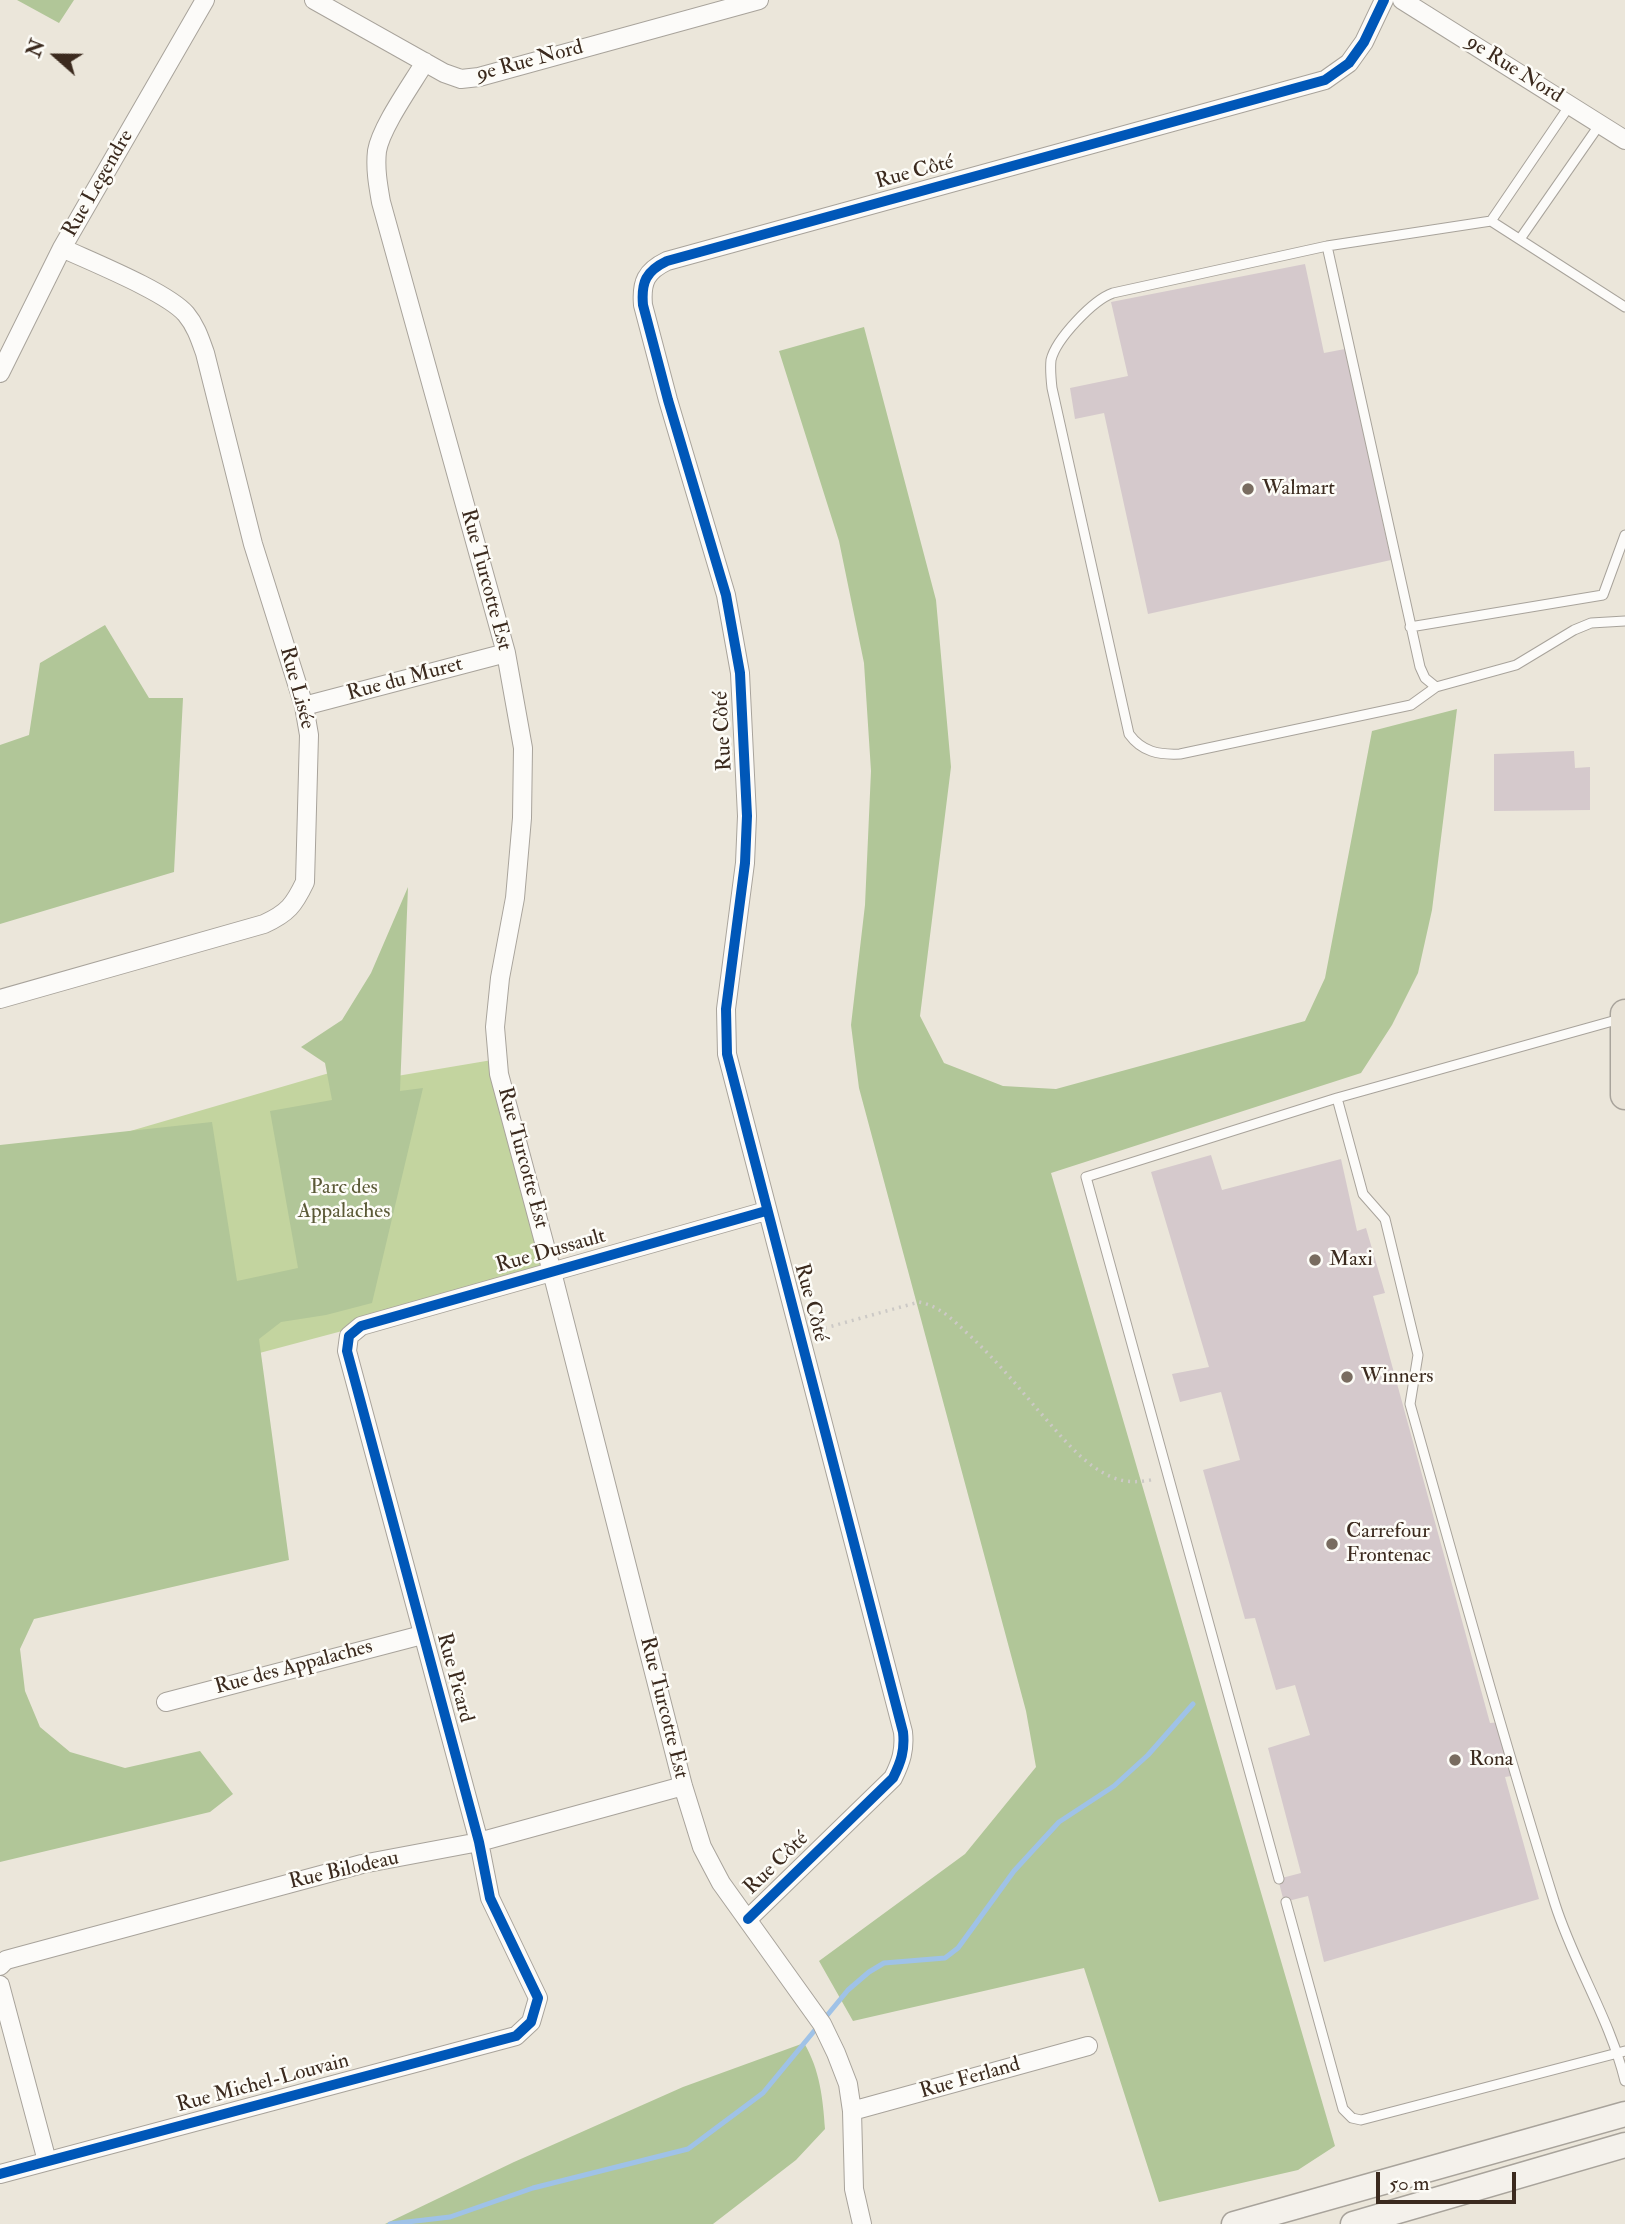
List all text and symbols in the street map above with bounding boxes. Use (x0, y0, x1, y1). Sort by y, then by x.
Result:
north arrow (21, 21, 91, 91)
street label: 9e Rue Nord (1461, 30, 1567, 110)
text: N (22, 36, 51, 61)
street label: 9e Rue Nord (474, 36, 586, 88)
street label: Rue Legendre (58, 126, 140, 242)
street label: Rue Côté (873, 150, 957, 196)
place label: Walmart (1262, 476, 1335, 502)
marker: Walmart (1240, 481, 1256, 497)
street label: Rue Turcotte Est (454, 507, 516, 653)
street label: Rue Lisée (273, 644, 319, 732)
street label: Rue du Muret (344, 652, 466, 708)
street label: Rue Côté (709, 690, 739, 772)
street label: Rue Turcotte Est (491, 1085, 553, 1231)
park label: Parc des Appalaches (298, 1175, 390, 1225)
street label: Rue Dussault (493, 1224, 609, 1280)
place label: Maxi (1329, 1247, 1373, 1273)
marker: Maxi (1307, 1252, 1323, 1268)
street label: Rue Côté (787, 1261, 833, 1345)
place label: Winners (1361, 1364, 1433, 1390)
marker: Winners (1339, 1369, 1355, 1385)
place label: Carrefour Frontenac (1346, 1519, 1431, 1569)
marker: Carrefour Frontenac (1324, 1536, 1340, 1552)
street label: Rue Picard (430, 1630, 478, 1726)
street label: Rue Turcotte Est (633, 1634, 693, 1782)
street label: Rue des Appalaches (212, 1635, 376, 1701)
place label: Rona (1469, 1747, 1513, 1773)
marker: Rona (1447, 1752, 1463, 1768)
street label: Rue Côté (739, 1827, 815, 1901)
street label: Rue Bilodeau (287, 1846, 401, 1896)
street label: Rue Michel-Louvain (174, 2049, 352, 2119)
street label: Rue Ferland (917, 2053, 1023, 2105)
scale bar (1380, 2158, 1520, 2202)
text: 50 m (1389, 2170, 1430, 2197)

